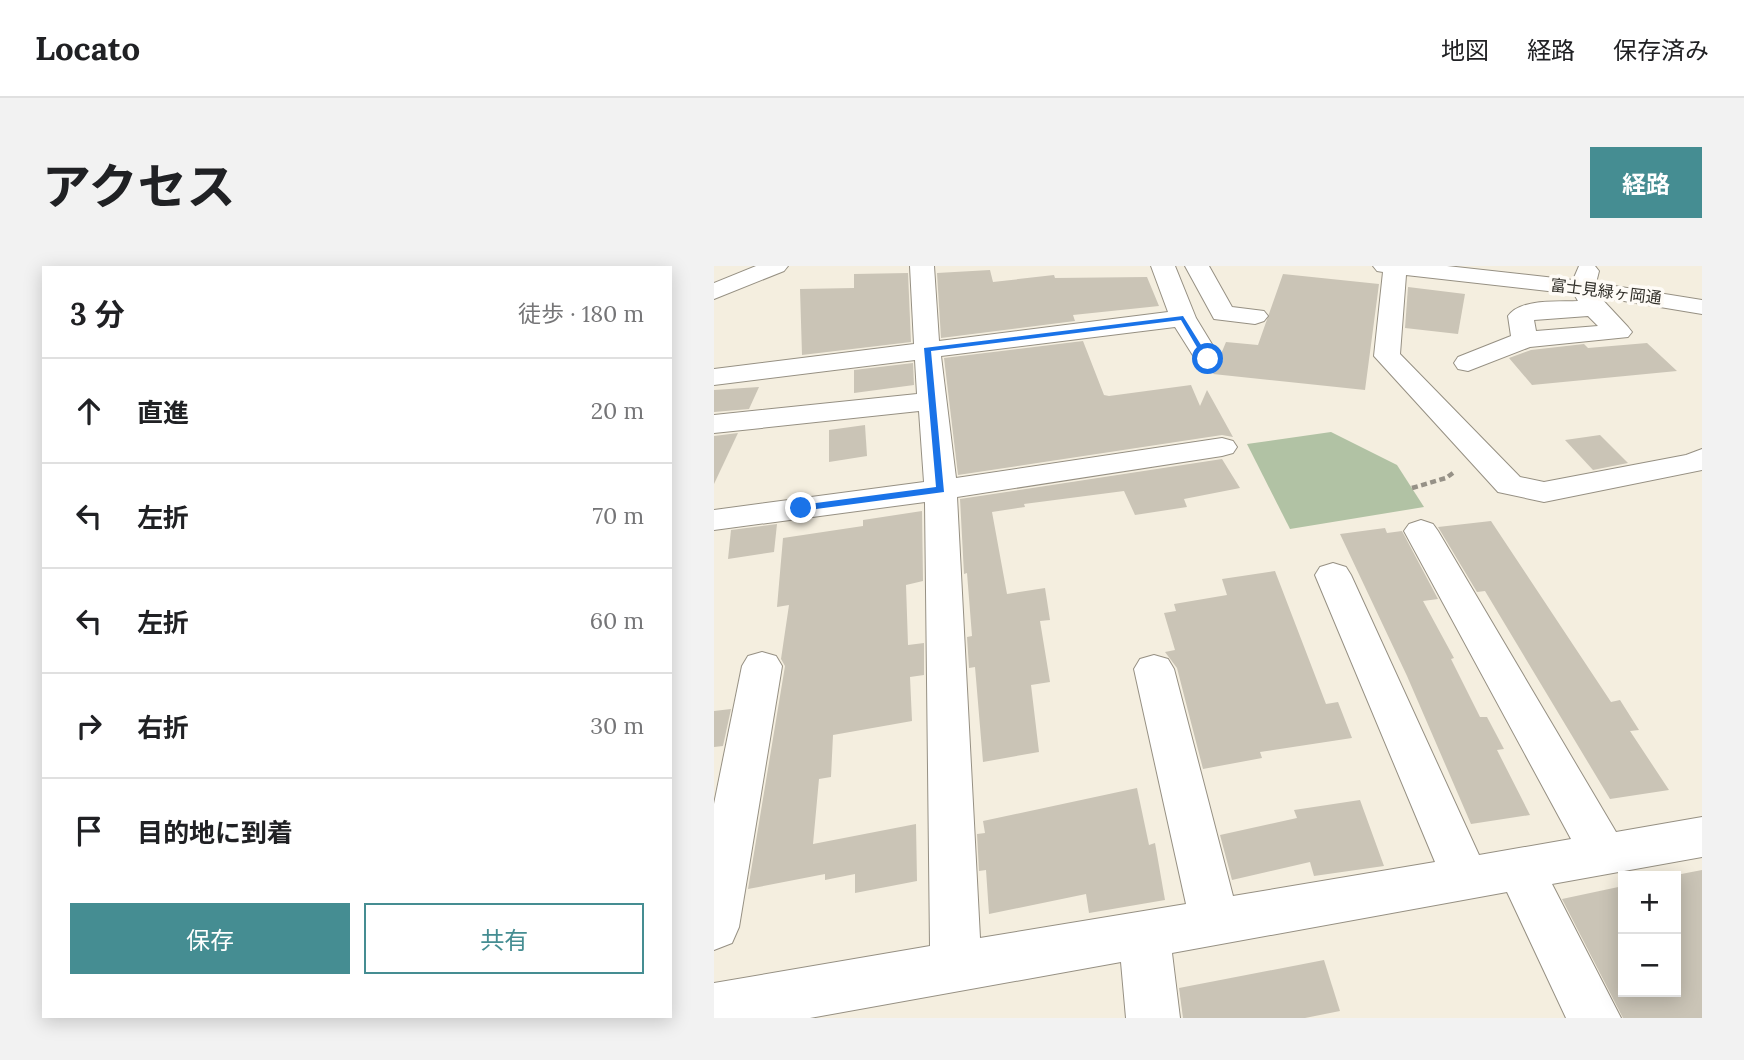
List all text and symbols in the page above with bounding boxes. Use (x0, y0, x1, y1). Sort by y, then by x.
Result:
text: Locato (35, 27, 140, 69)
text: 地図 (1441, 35, 1489, 66)
text: 経路 (1527, 35, 1575, 66)
text: 保存済み (1613, 35, 1709, 66)
button: 経路 (1590, 147, 1702, 218)
text: アクセス (42, 155, 236, 217)
street label: 富士見緑ヶ岡通 (1549, 274, 1663, 308)
text: 3 分 (70, 295, 125, 333)
text: 徒歩 · 180 m (518, 299, 644, 328)
route start (1192, 343, 1223, 374)
icon: ahead (70, 392, 108, 430)
text: 直進 (137, 396, 189, 429)
text: 20 m (591, 396, 644, 425)
route end (785, 492, 816, 523)
icon: left (70, 497, 108, 535)
text: 左折 (137, 501, 189, 534)
text: 70 m (593, 501, 644, 530)
icon: left (70, 602, 108, 640)
text: 左折 (137, 606, 189, 639)
text: 60 m (590, 606, 644, 635)
icon: right (70, 707, 108, 745)
text: 右折 (137, 711, 189, 744)
text: 30 m (590, 711, 644, 740)
icon: arrive (70, 812, 108, 850)
text: 目的地に到着 (137, 816, 293, 849)
map controls (1618, 871, 1681, 997)
button: + (1618, 871, 1681, 934)
button: 保存 (70, 903, 350, 974)
button: 共有 (364, 903, 644, 974)
button: − (1618, 934, 1681, 997)

